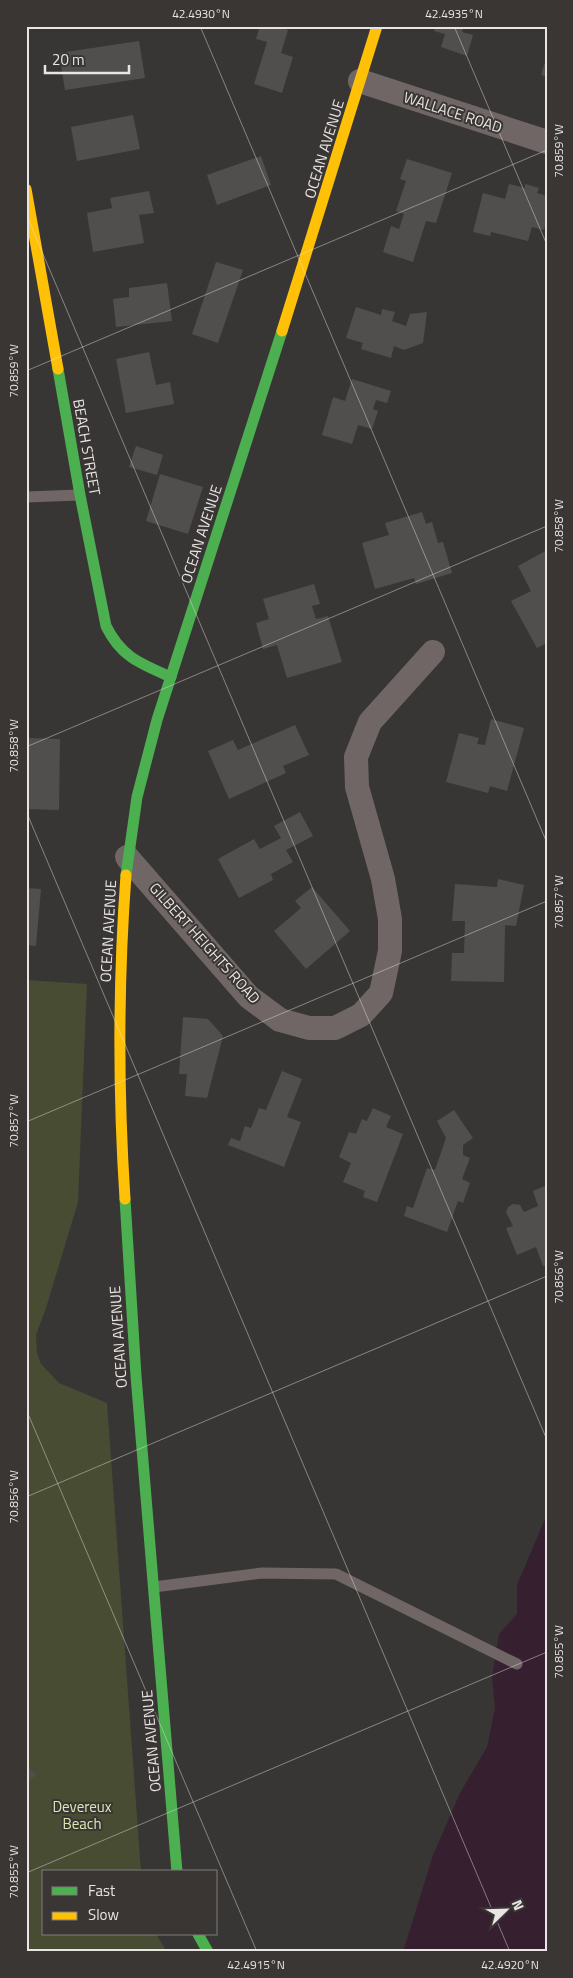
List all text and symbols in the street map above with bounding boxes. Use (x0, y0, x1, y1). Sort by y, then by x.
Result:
text: 42.4930°N (172, 4, 230, 23)
text: 42.4935°N (425, 4, 483, 23)
scale bar (45, 42, 129, 74)
text: 20 m (52, 48, 85, 71)
street label: WALLACE ROAD (401, 85, 505, 139)
street label: OCEAN AVENUE (298, 97, 350, 201)
text: 70.859°W (549, 124, 568, 178)
text: 70.859°W (4, 344, 23, 398)
street label: BEACH STREET (67, 397, 107, 497)
street label: OCEAN AVENUE (174, 482, 228, 586)
text: 70.858°W (549, 499, 568, 553)
text: 70.858°W (4, 719, 23, 773)
text: 70.857°W (549, 875, 568, 929)
street label: GILBERT HEIGHTS ROAD (144, 877, 266, 1009)
street label: OCEAN AVENUE (94, 879, 122, 983)
text: 70.857°W (4, 1094, 23, 1148)
text: 70.856°W (549, 1250, 568, 1304)
street label: OCEAN AVENUE (103, 1285, 133, 1389)
text: 70.856°W (4, 1470, 23, 1524)
text: 70.855°W (549, 1625, 568, 1679)
street label: OCEAN AVENUE (135, 1689, 167, 1793)
park label: Devereux Beach (52, 1795, 112, 1835)
text: 70.855°W (4, 1845, 23, 1899)
legend (42, 1870, 218, 1936)
text: Fast (88, 1879, 116, 1902)
north arrow (480, 1886, 530, 1936)
text: N (507, 1896, 530, 1913)
text: Slow (88, 1903, 119, 1926)
text: 42.4915°N (227, 1955, 285, 1974)
text: 42.4920°N (481, 1955, 539, 1974)

